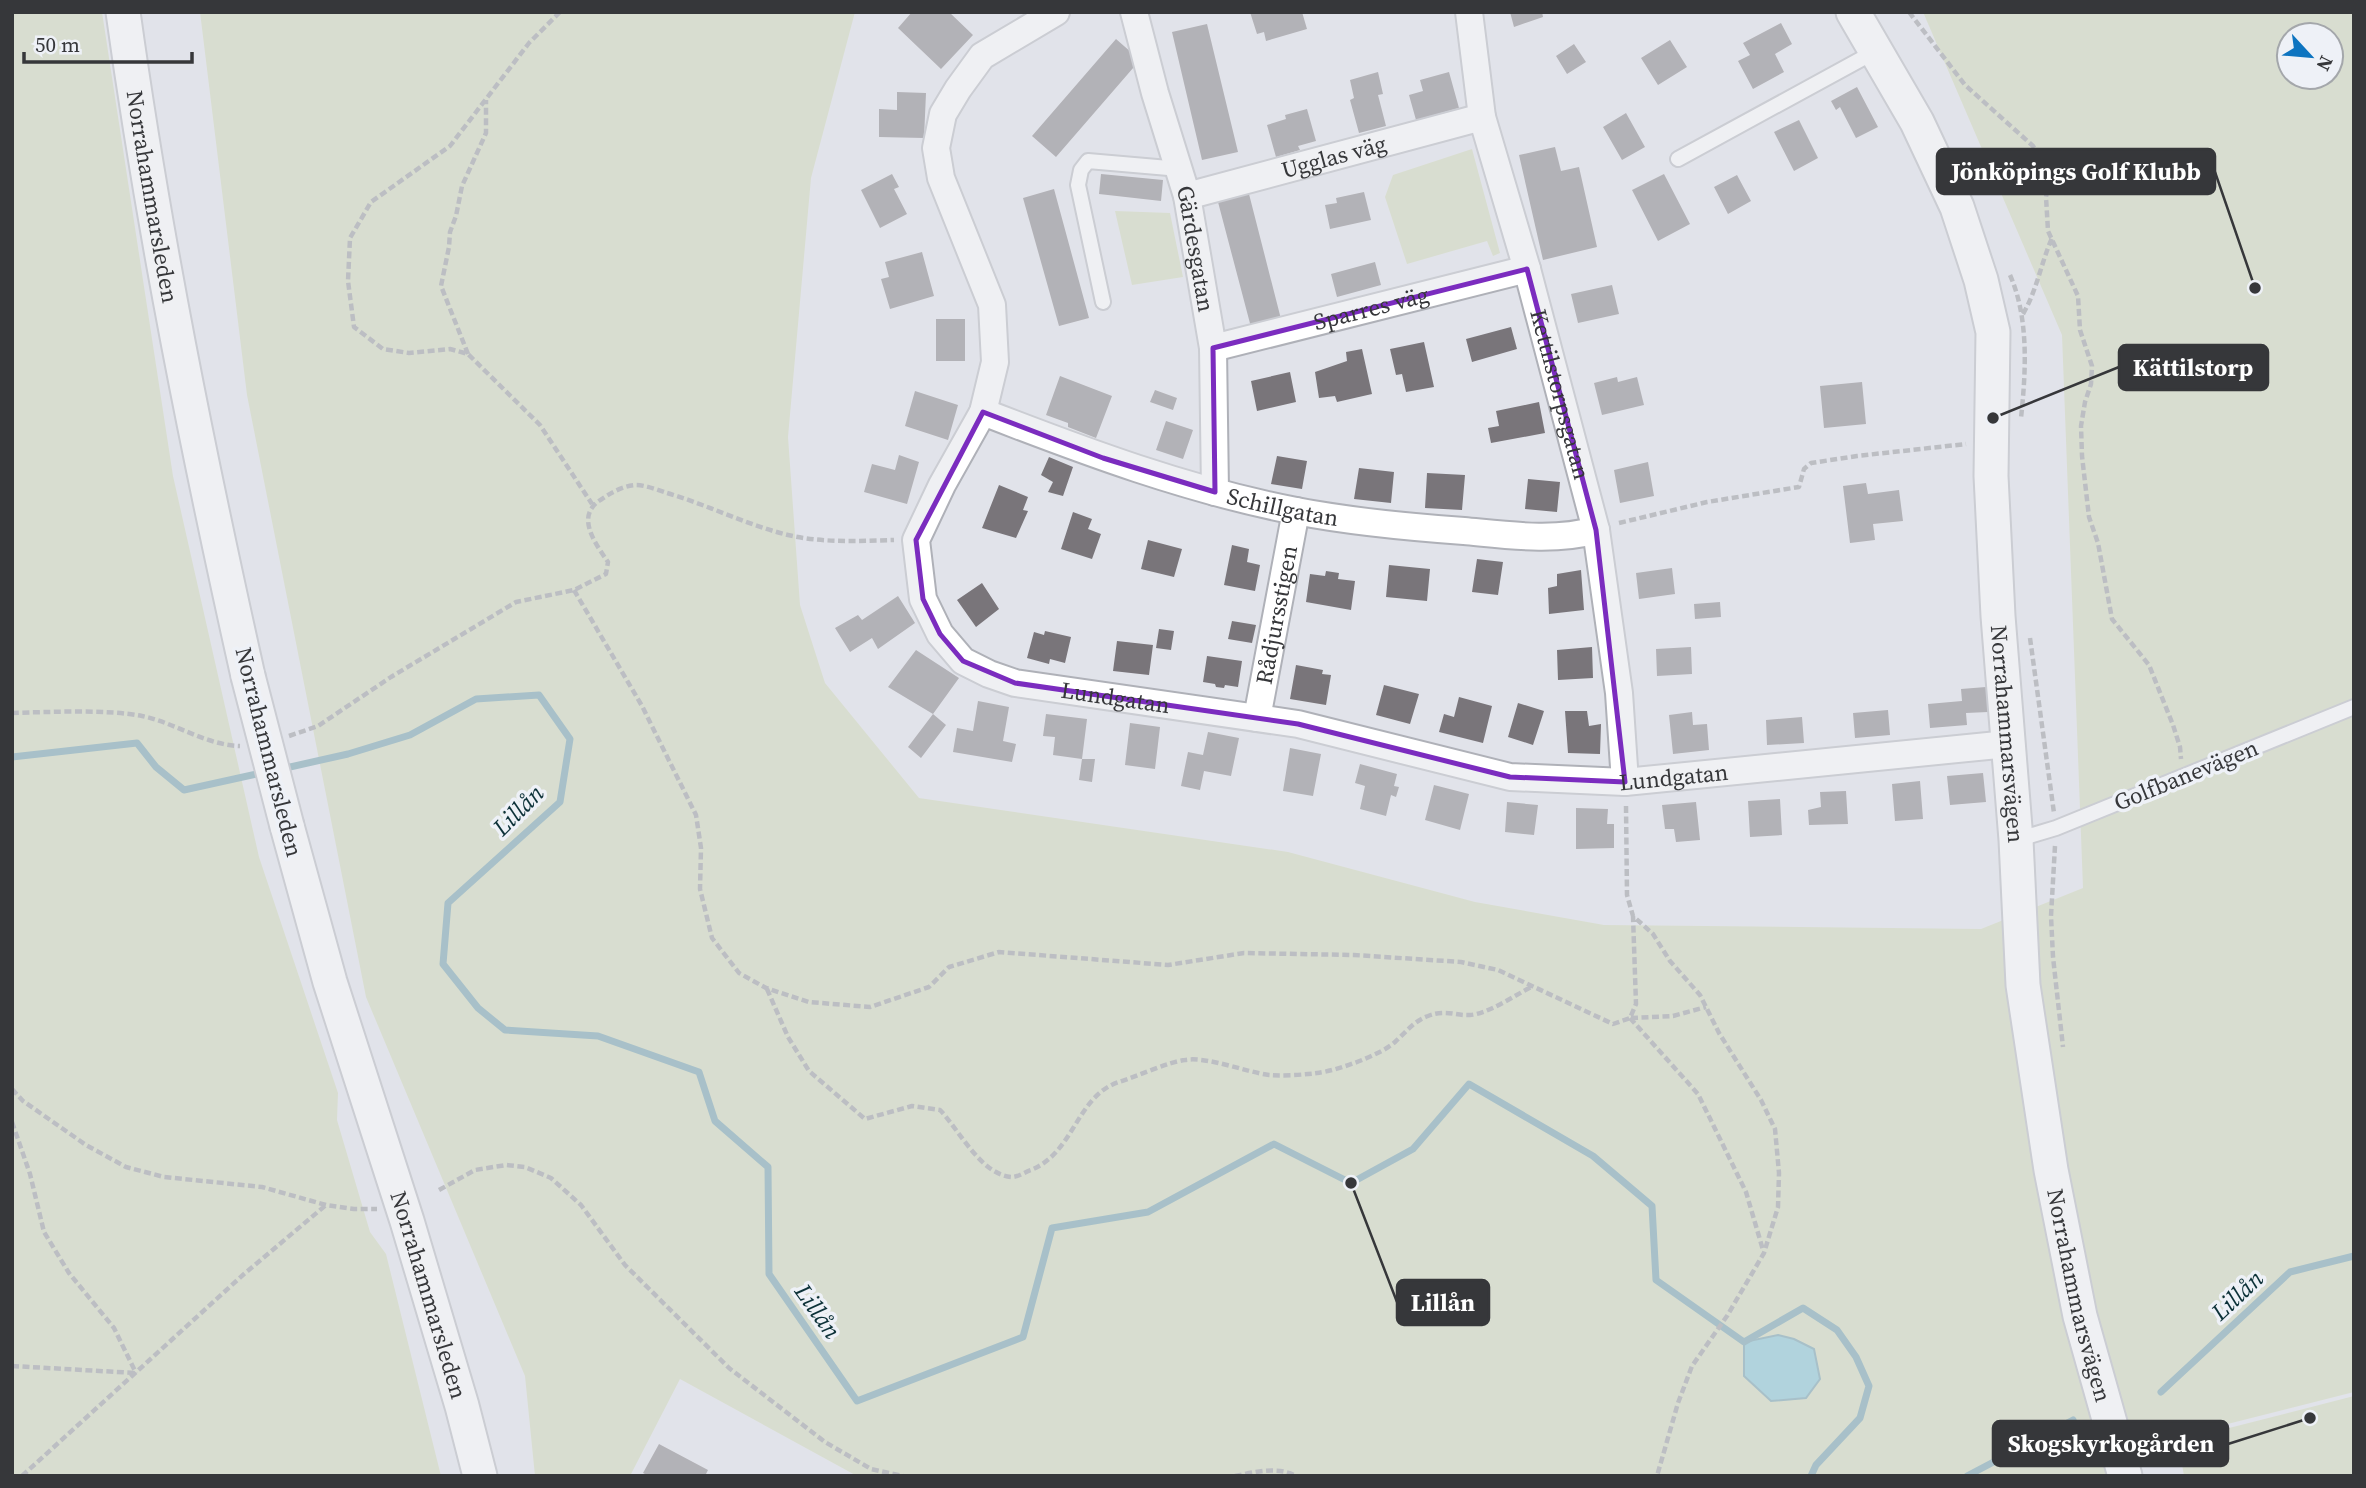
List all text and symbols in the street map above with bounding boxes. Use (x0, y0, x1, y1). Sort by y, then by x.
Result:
scale bar (24, 21, 192, 65)
north arrow (2275, 21, 2345, 91)
text: 50 m (35, 30, 80, 59)
text: N (2310, 52, 2340, 76)
street label: Norrahammarsleden (119, 88, 186, 306)
street label: Ugglas väg (1278, 127, 1390, 186)
callout: Jönköpings Golf Klubb (1937, 149, 2215, 194)
text: Jönköpings Golf Klubb (1949, 155, 2201, 188)
street label: Gärdesgatan (1169, 181, 1223, 314)
street label: Sparres väg (1310, 278, 1432, 338)
street label: Kettilstorpsgatan (1522, 306, 1598, 483)
callout: Kättilstorp (2119, 345, 2268, 390)
text: Kättilstorp (2133, 351, 2253, 384)
street label: Schillgatan (1223, 480, 1341, 534)
street label: Rådjursstigen (1248, 543, 1305, 687)
street label: Norrahammarsvägen (1983, 624, 2032, 844)
street label: Norrahammarsleden (227, 644, 311, 860)
street label: Lundgatan (1059, 674, 1172, 721)
street label: Golfbanevägen (2109, 731, 2263, 819)
street label: Lundgatan (1618, 756, 1730, 798)
water label: Lillån (484, 777, 551, 844)
street label: Norrahammarsvägen (2039, 1186, 2119, 1406)
street label: Norrahammarsleden (382, 1187, 475, 1403)
water label: Lillån (2203, 1262, 2271, 1328)
water label: Lillån (787, 1276, 849, 1346)
callout: Lillån (1397, 1280, 1489, 1325)
text: Lillån (1411, 1286, 1475, 1319)
callout: Skogskyrkogården (1993, 1421, 2228, 1466)
text: Skogskyrkogården (2008, 1427, 2215, 1460)

